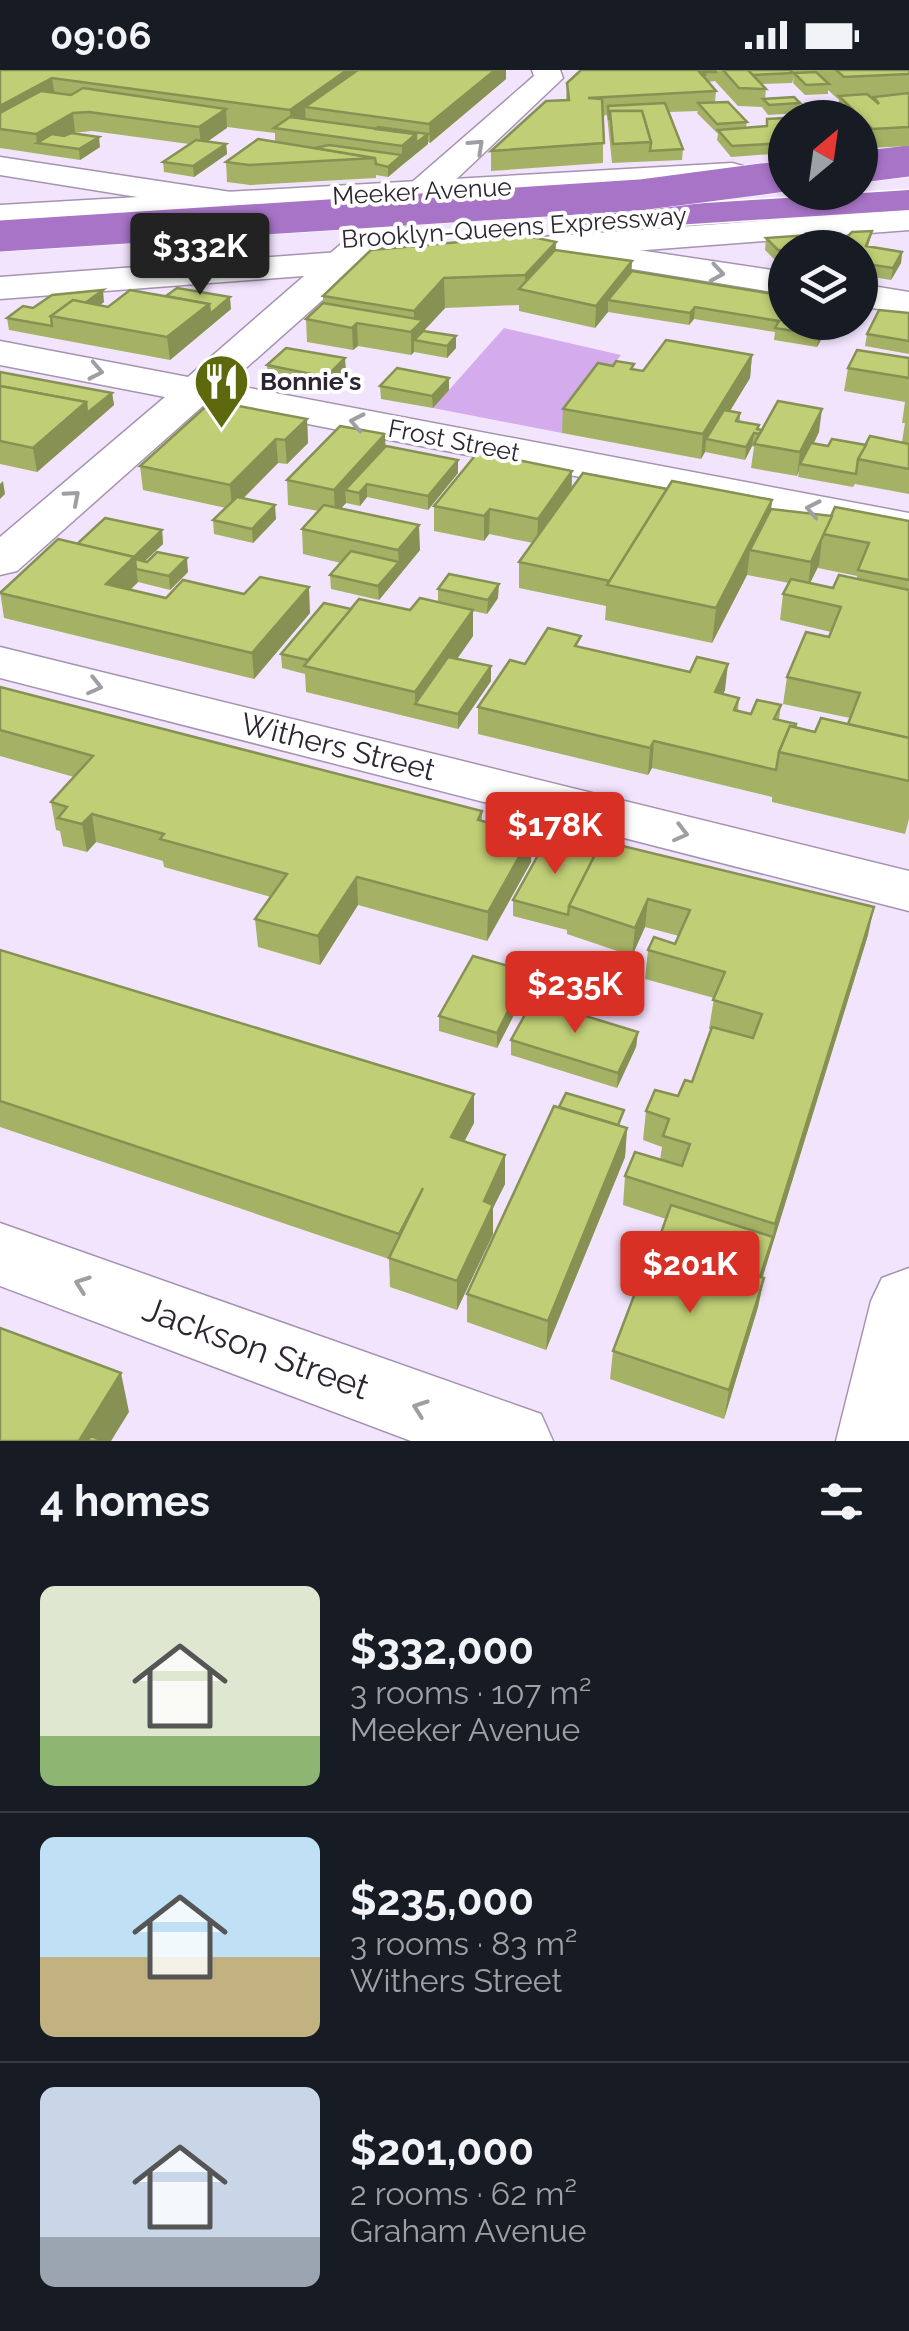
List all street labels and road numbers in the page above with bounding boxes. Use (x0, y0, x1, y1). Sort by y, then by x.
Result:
street label: Meeker Avenue (331, 171, 513, 211)
street label: Brooklyn-Queens Expressway (340, 200, 688, 254)
street label: Frost Street (386, 413, 523, 468)
street label: Withers Street (237, 705, 439, 788)
street label: Jackson Street (138, 1288, 375, 1407)

